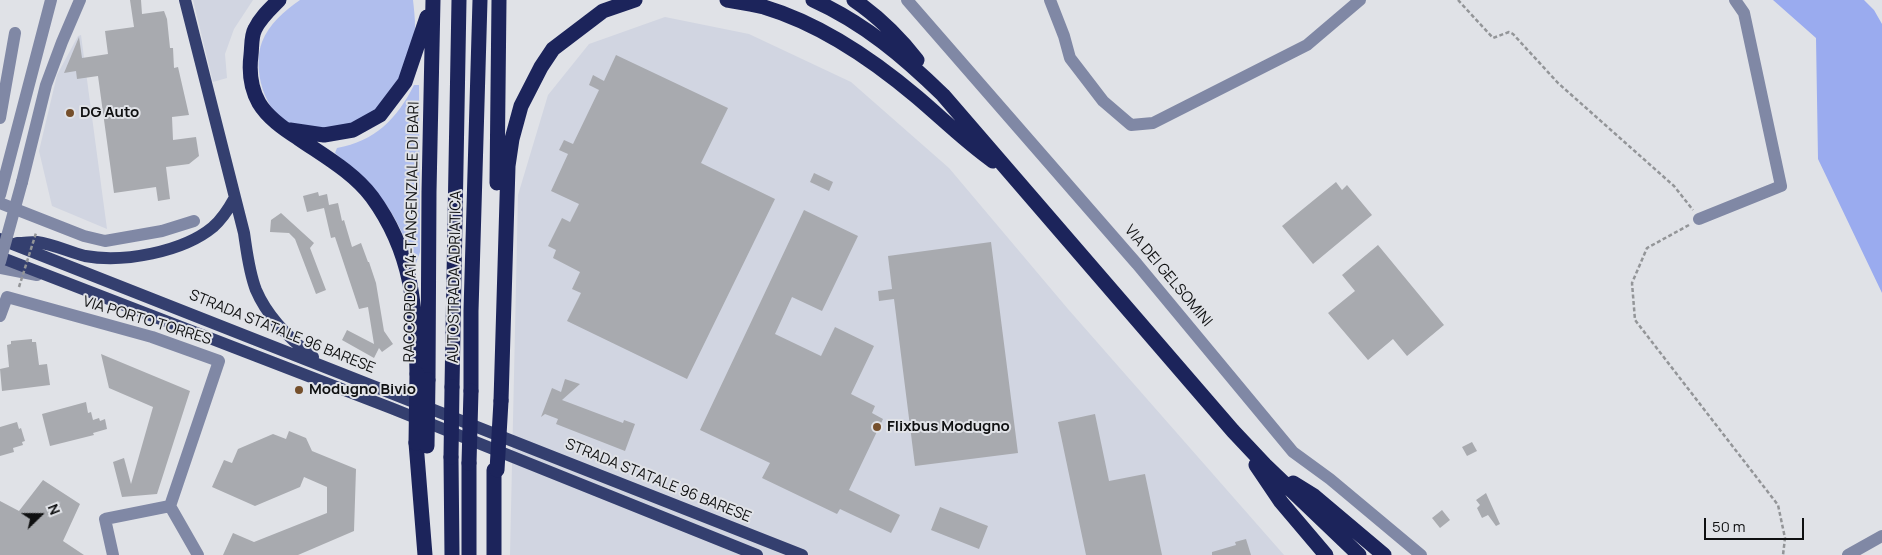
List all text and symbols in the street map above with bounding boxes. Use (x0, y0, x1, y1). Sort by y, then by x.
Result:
street label: RACCORDO A14-TANGENZIALE DI BARI (401, 101, 423, 363)
place label: DG Auto (80, 104, 139, 122)
marker: DG Auto (64, 107, 76, 119)
street label: AUTOSTRADA ADRIATICA (444, 191, 466, 363)
street label: VIA DEI GELSOMINI (1120, 222, 1216, 330)
street label: STRADA STATALE 96 BARESE (186, 286, 378, 378)
street label: VIA PORTO TORRES (81, 293, 213, 349)
place label: Modugno Bivio (309, 381, 416, 399)
marker: Modugno Bivio (293, 384, 305, 396)
place label: Flixbus Modugno (887, 418, 1010, 436)
marker: Flixbus Modugno (871, 421, 883, 433)
street label: STRADA STATALE 96 BARESE (562, 435, 754, 527)
north arrow (15, 490, 65, 540)
text: N (44, 501, 65, 517)
scale bar (1707, 508, 1807, 540)
text: 50 m (1712, 516, 1746, 537)

